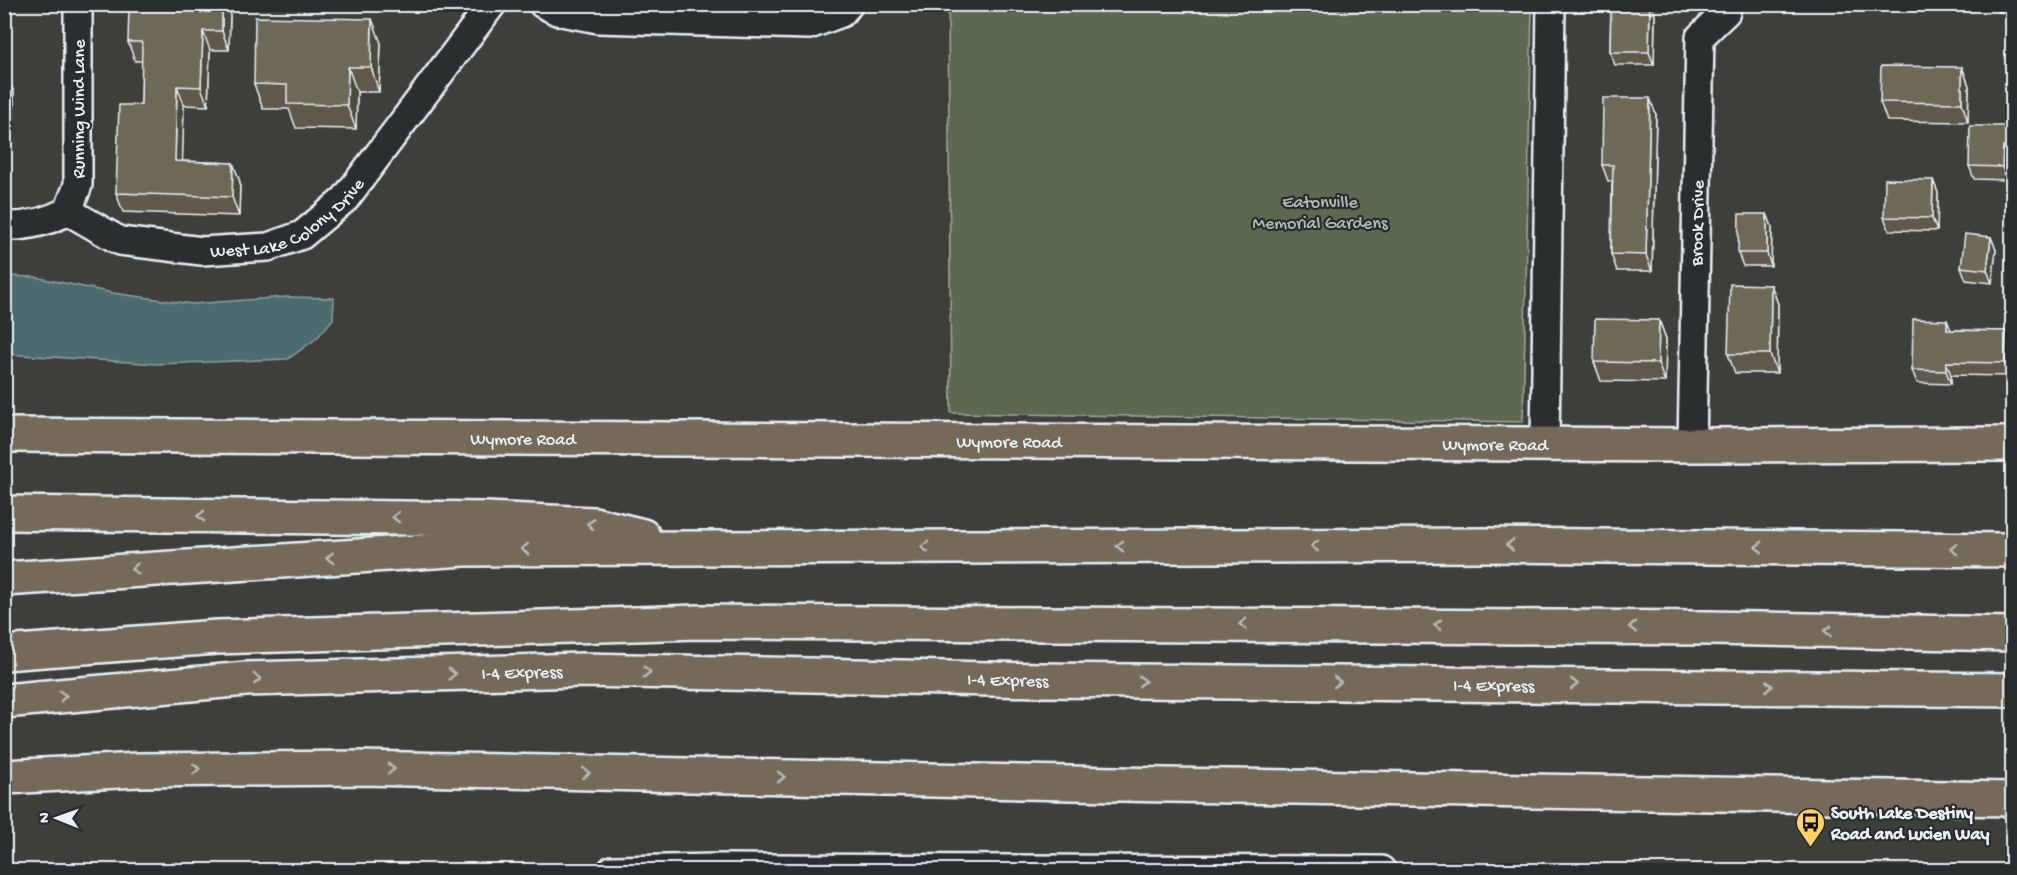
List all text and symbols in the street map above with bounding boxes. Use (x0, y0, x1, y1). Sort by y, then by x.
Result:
street label: Running Wind Lane (70, 39, 91, 178)
street label: West Lake Colony Drive (210, 174, 370, 263)
street label: Brook Drive (1687, 179, 1710, 267)
park label: Eatonville Memorial Gardens (1252, 193, 1389, 235)
street label: Wymore Road (470, 430, 577, 451)
street label: Wymore Road (956, 433, 1063, 454)
street label: Wymore Road (1442, 436, 1549, 457)
one-way arrow (196, 509, 205, 522)
one-way arrow (391, 511, 400, 523)
one-way arrow (586, 518, 595, 531)
one-way arrow (1505, 539, 1514, 551)
one-way arrow (1115, 540, 1124, 552)
one-way arrow (1310, 540, 1319, 552)
one-way arrow (920, 541, 929, 553)
one-way arrow (1755, 541, 1764, 554)
one-way arrow (520, 542, 529, 555)
one-way arrow (1950, 543, 1959, 556)
one-way arrow (326, 551, 335, 564)
one-way arrow (131, 562, 140, 575)
one-way arrow (1239, 618, 1248, 630)
one-way arrow (1434, 619, 1443, 632)
one-way arrow (1629, 621, 1638, 633)
one-way arrow (1824, 624, 1833, 637)
street label: I-4 Express (481, 663, 564, 686)
one-way arrow (642, 665, 651, 678)
one-way arrow (447, 667, 456, 680)
street label: I-4 Express (967, 670, 1050, 693)
one-way arrow (253, 672, 262, 685)
one-way arrow (1138, 674, 1147, 687)
one-way arrow (1333, 676, 1342, 688)
street label: I-4 Express (1453, 676, 1536, 698)
one-way arrow (1570, 678, 1579, 690)
one-way arrow (1765, 680, 1774, 693)
one-way arrow (58, 690, 67, 703)
one-way arrow (387, 762, 396, 775)
one-way arrow (192, 763, 201, 775)
one-way arrow (582, 767, 591, 779)
one-way arrow (777, 771, 786, 783)
north arrow (27, 788, 87, 848)
place label: South Lake Destiny Road and Lucien Way (1830, 804, 1989, 846)
bus stop icon: South Lake Destiny Road and Lucien Way (1794, 806, 1826, 848)
text: N (36, 812, 55, 823)

